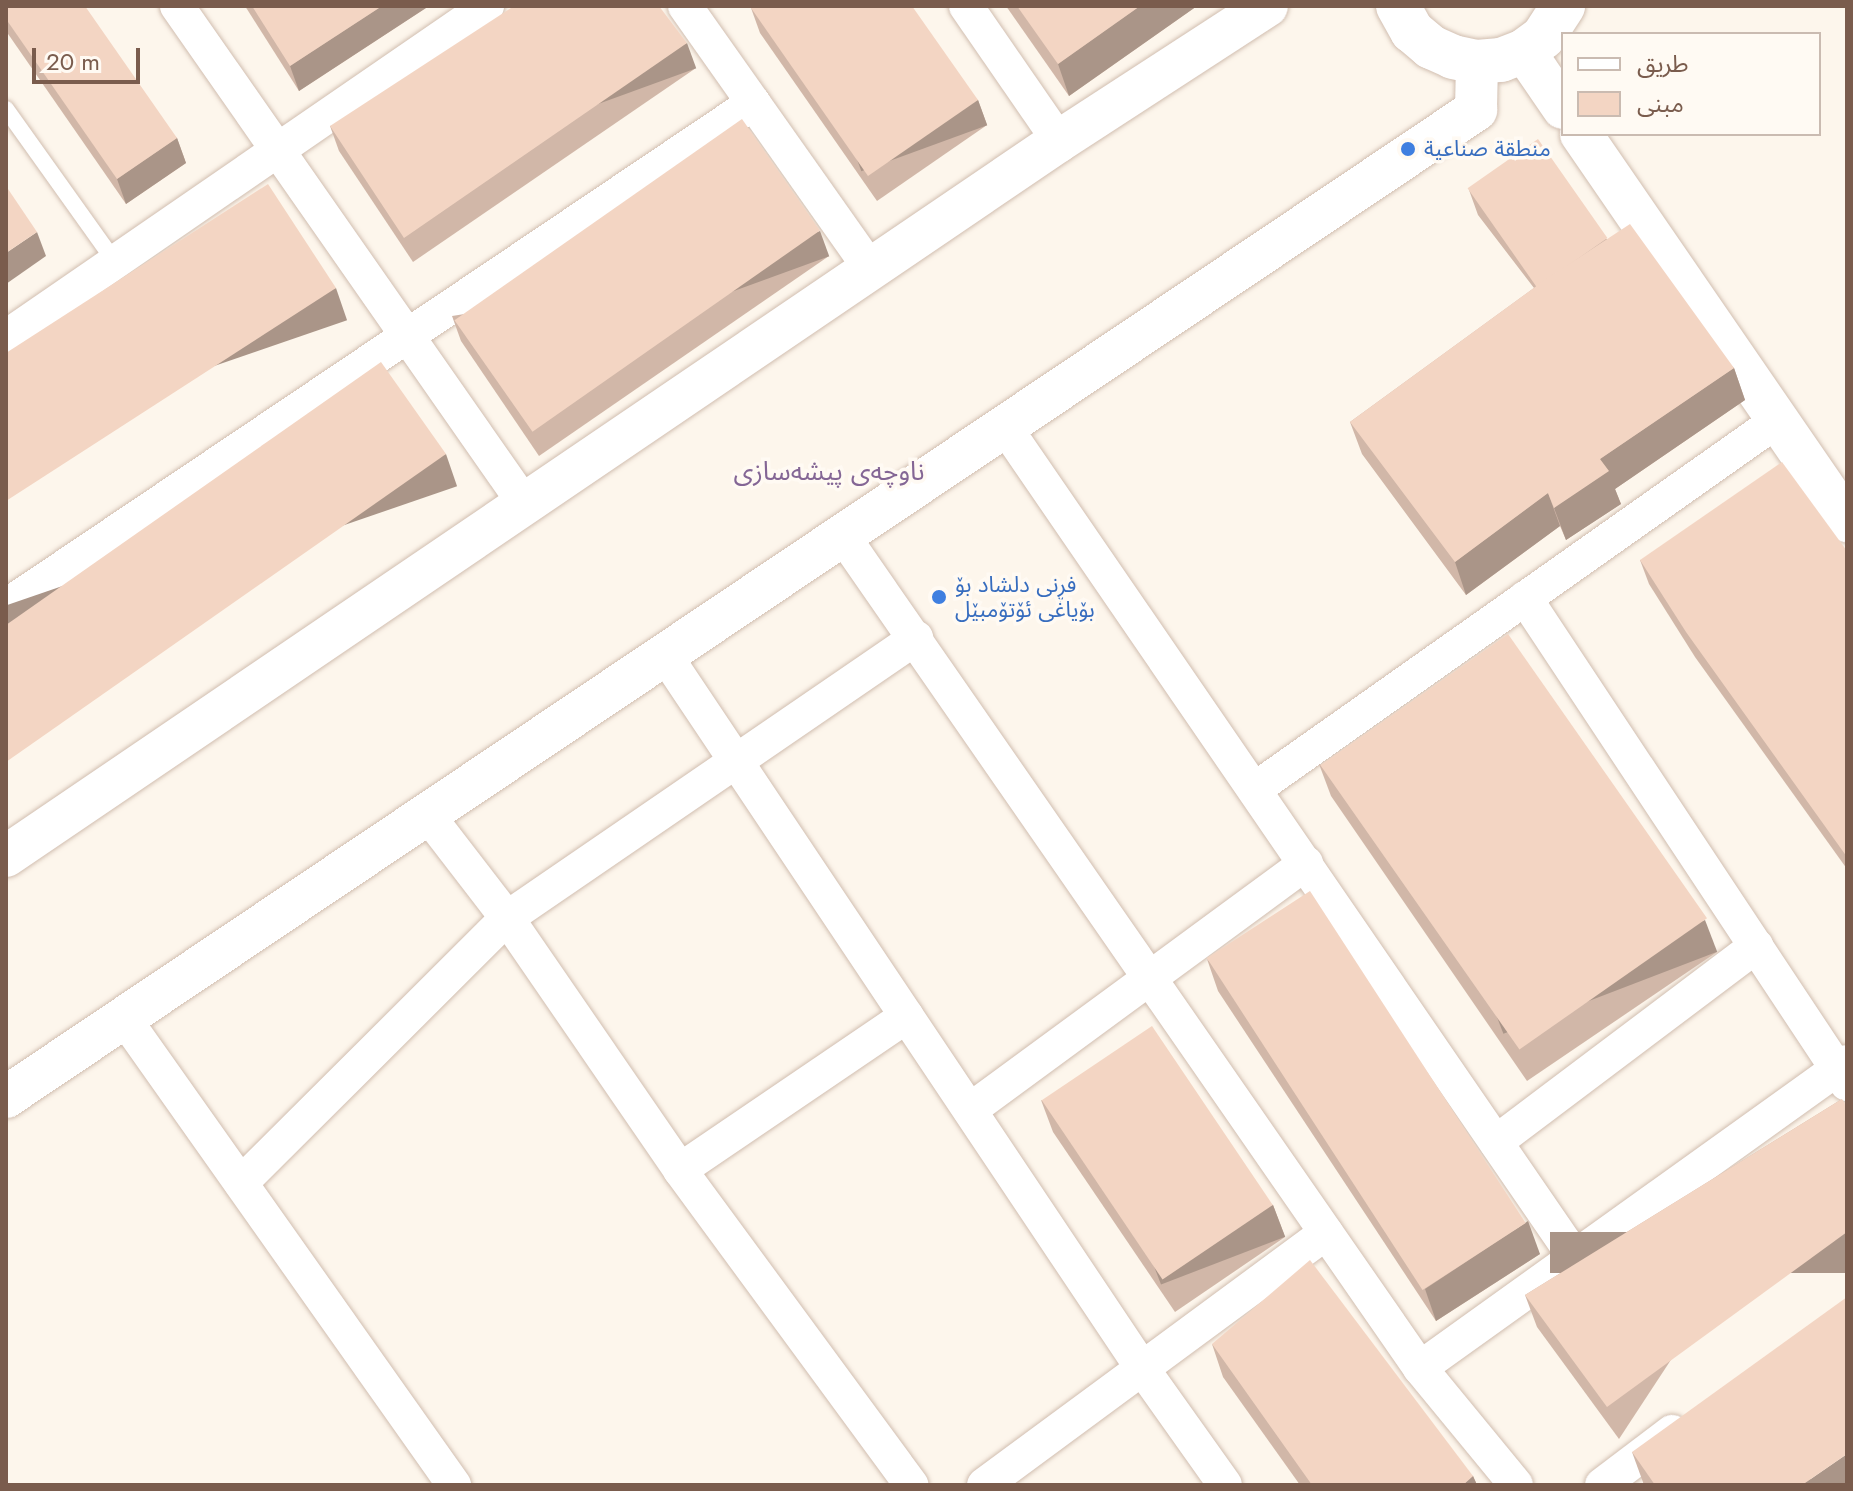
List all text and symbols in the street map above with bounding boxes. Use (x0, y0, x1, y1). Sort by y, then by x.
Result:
scale bar (36, 32, 144, 82)
legend (1561, 32, 1821, 136)
text: 20 m (46, 44, 100, 79)
text: طريق (1637, 46, 1689, 81)
text: مبنى (1637, 86, 1684, 121)
place label: منطقة صناعية (1424, 136, 1551, 162)
marker: منطقة صناعية (1399, 140, 1417, 158)
district label: ناوچەی پیشەسازی (733, 456, 925, 488)
place label: فڕنی دلشاد بۆ بۆیاغی ئۆتۆمبێل (955, 571, 1095, 622)
marker: فڕنی دلشاد بۆ بۆیاغی ئۆتۆمبێل (930, 588, 948, 606)

